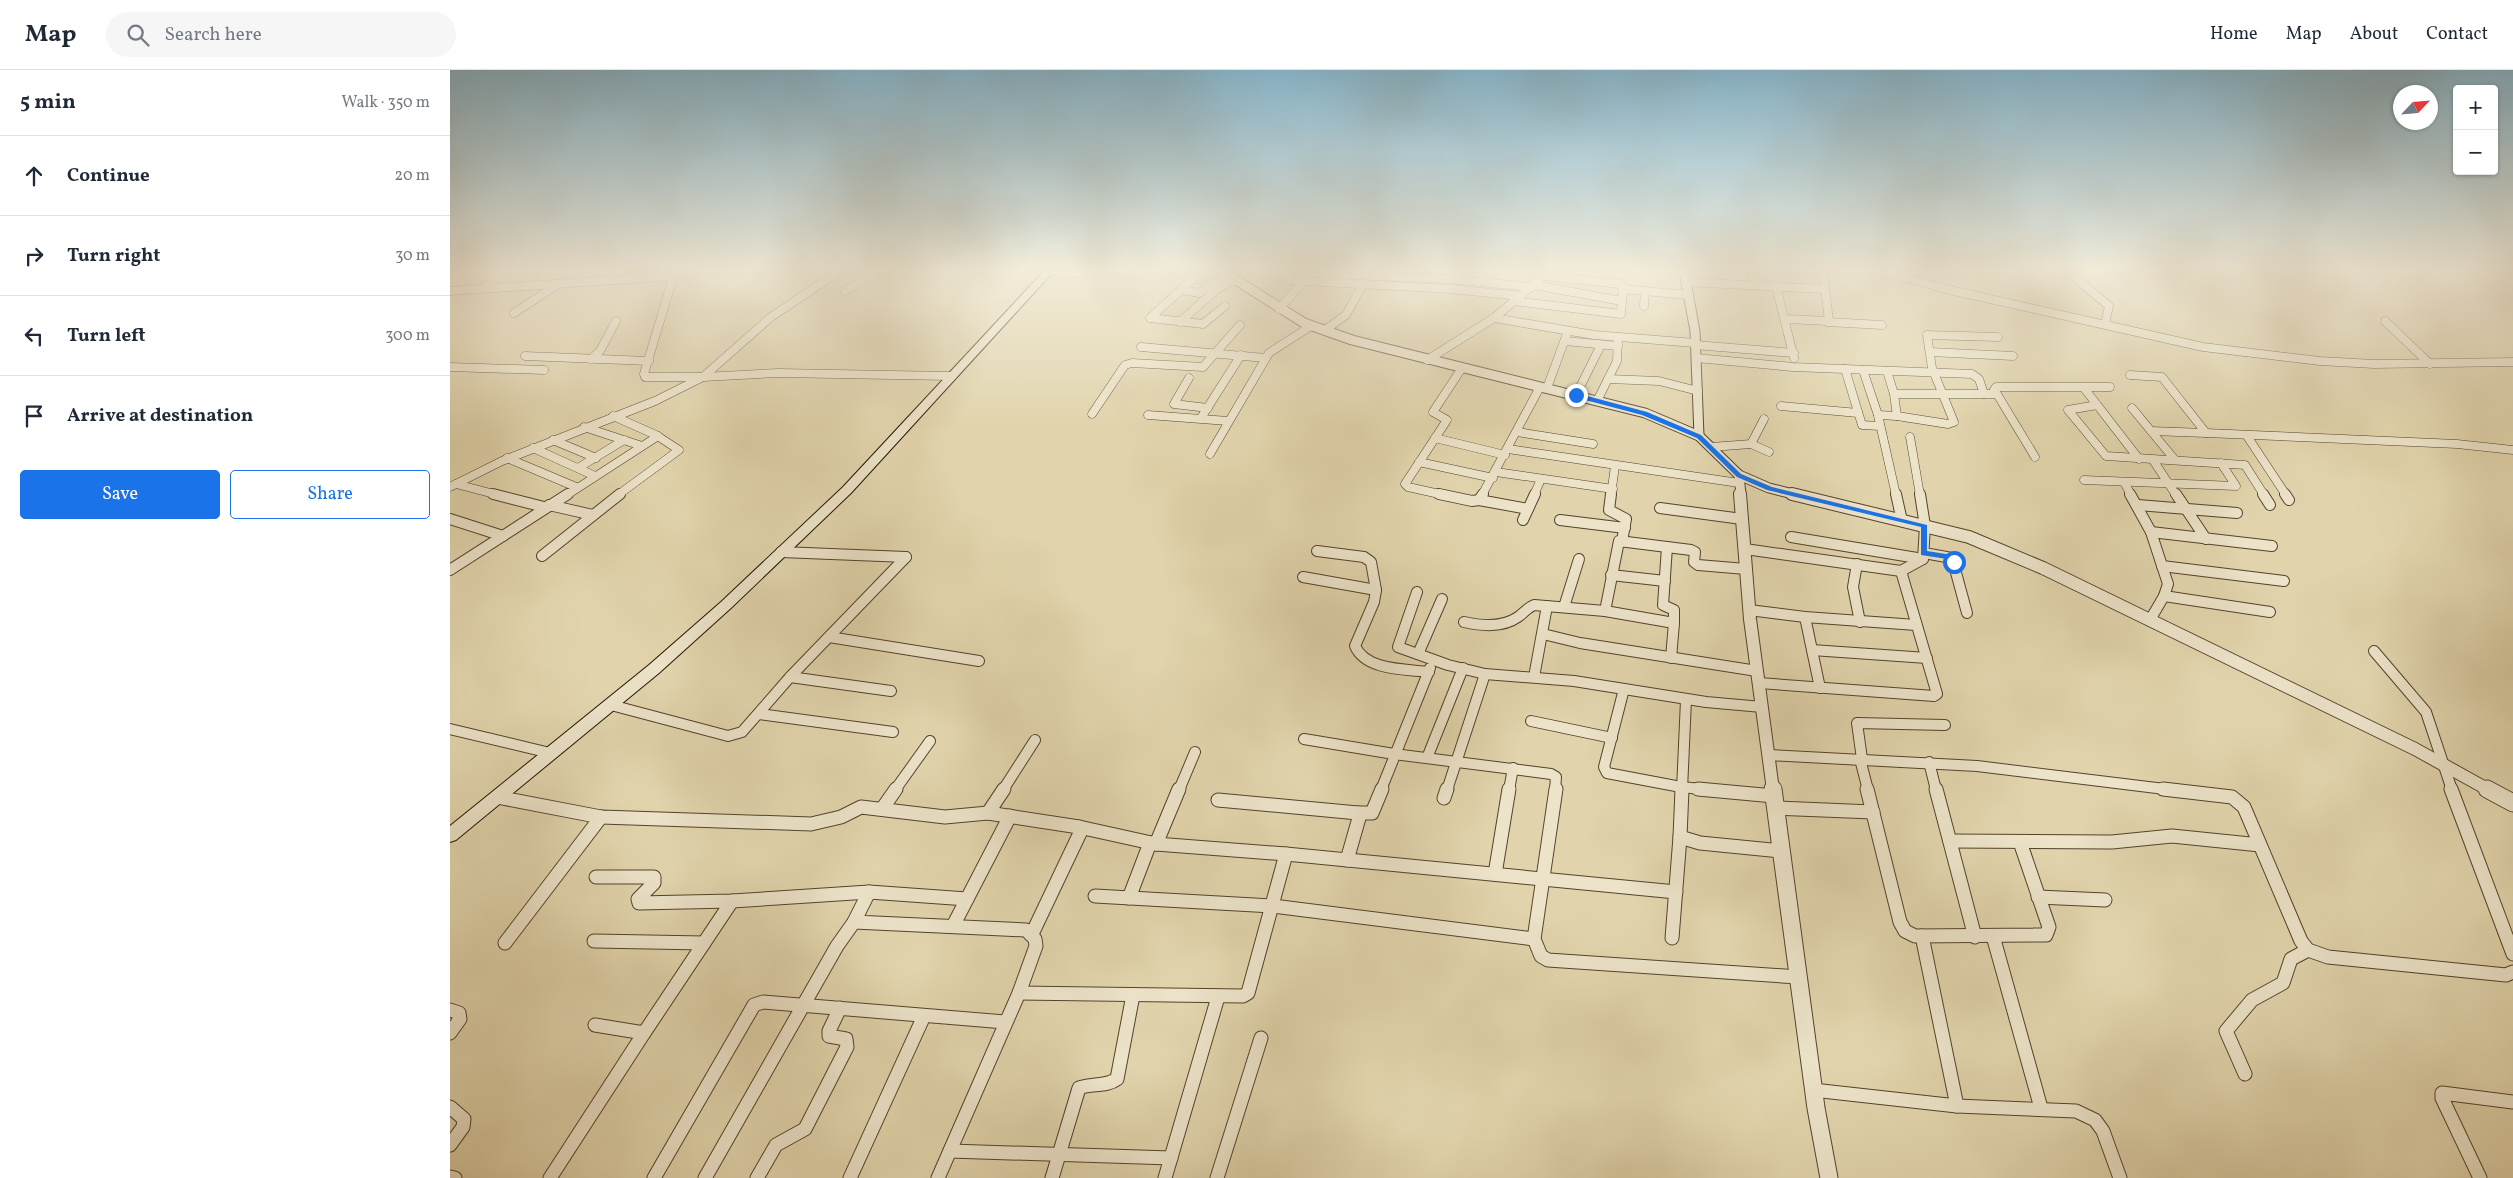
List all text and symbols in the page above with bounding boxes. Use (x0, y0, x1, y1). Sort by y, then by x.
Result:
search box (106, 12, 456, 57)
text: Map (25, 18, 76, 52)
icon: search (124, 21, 152, 49)
text: Search here (164, 22, 262, 48)
text: Home (2210, 22, 2258, 47)
text: Map (2286, 22, 2322, 47)
text: About (2350, 22, 2398, 47)
text: Contact (2426, 22, 2488, 47)
north arrow (2393, 85, 2438, 130)
map controls (2453, 85, 2498, 175)
button: + (2453, 85, 2498, 130)
text: 5 min (20, 88, 76, 117)
text: Walk · 350 m (342, 92, 430, 114)
button: − (2453, 130, 2498, 175)
icon: ahead (20, 162, 48, 190)
text: Continue (67, 163, 150, 189)
text: 20 m (395, 165, 430, 187)
icon: right (20, 242, 48, 270)
text: Turn right (67, 243, 160, 269)
text: 30 m (395, 245, 430, 267)
icon: left (20, 322, 48, 350)
text: Turn left (67, 323, 146, 349)
text: 300 m (385, 325, 430, 347)
route end (1565, 384, 1588, 407)
icon: arrive (20, 402, 48, 430)
text: Arrive at destination (67, 403, 253, 429)
button: Save (20, 470, 220, 519)
button: Share (230, 470, 430, 519)
route start (1943, 551, 1966, 574)

